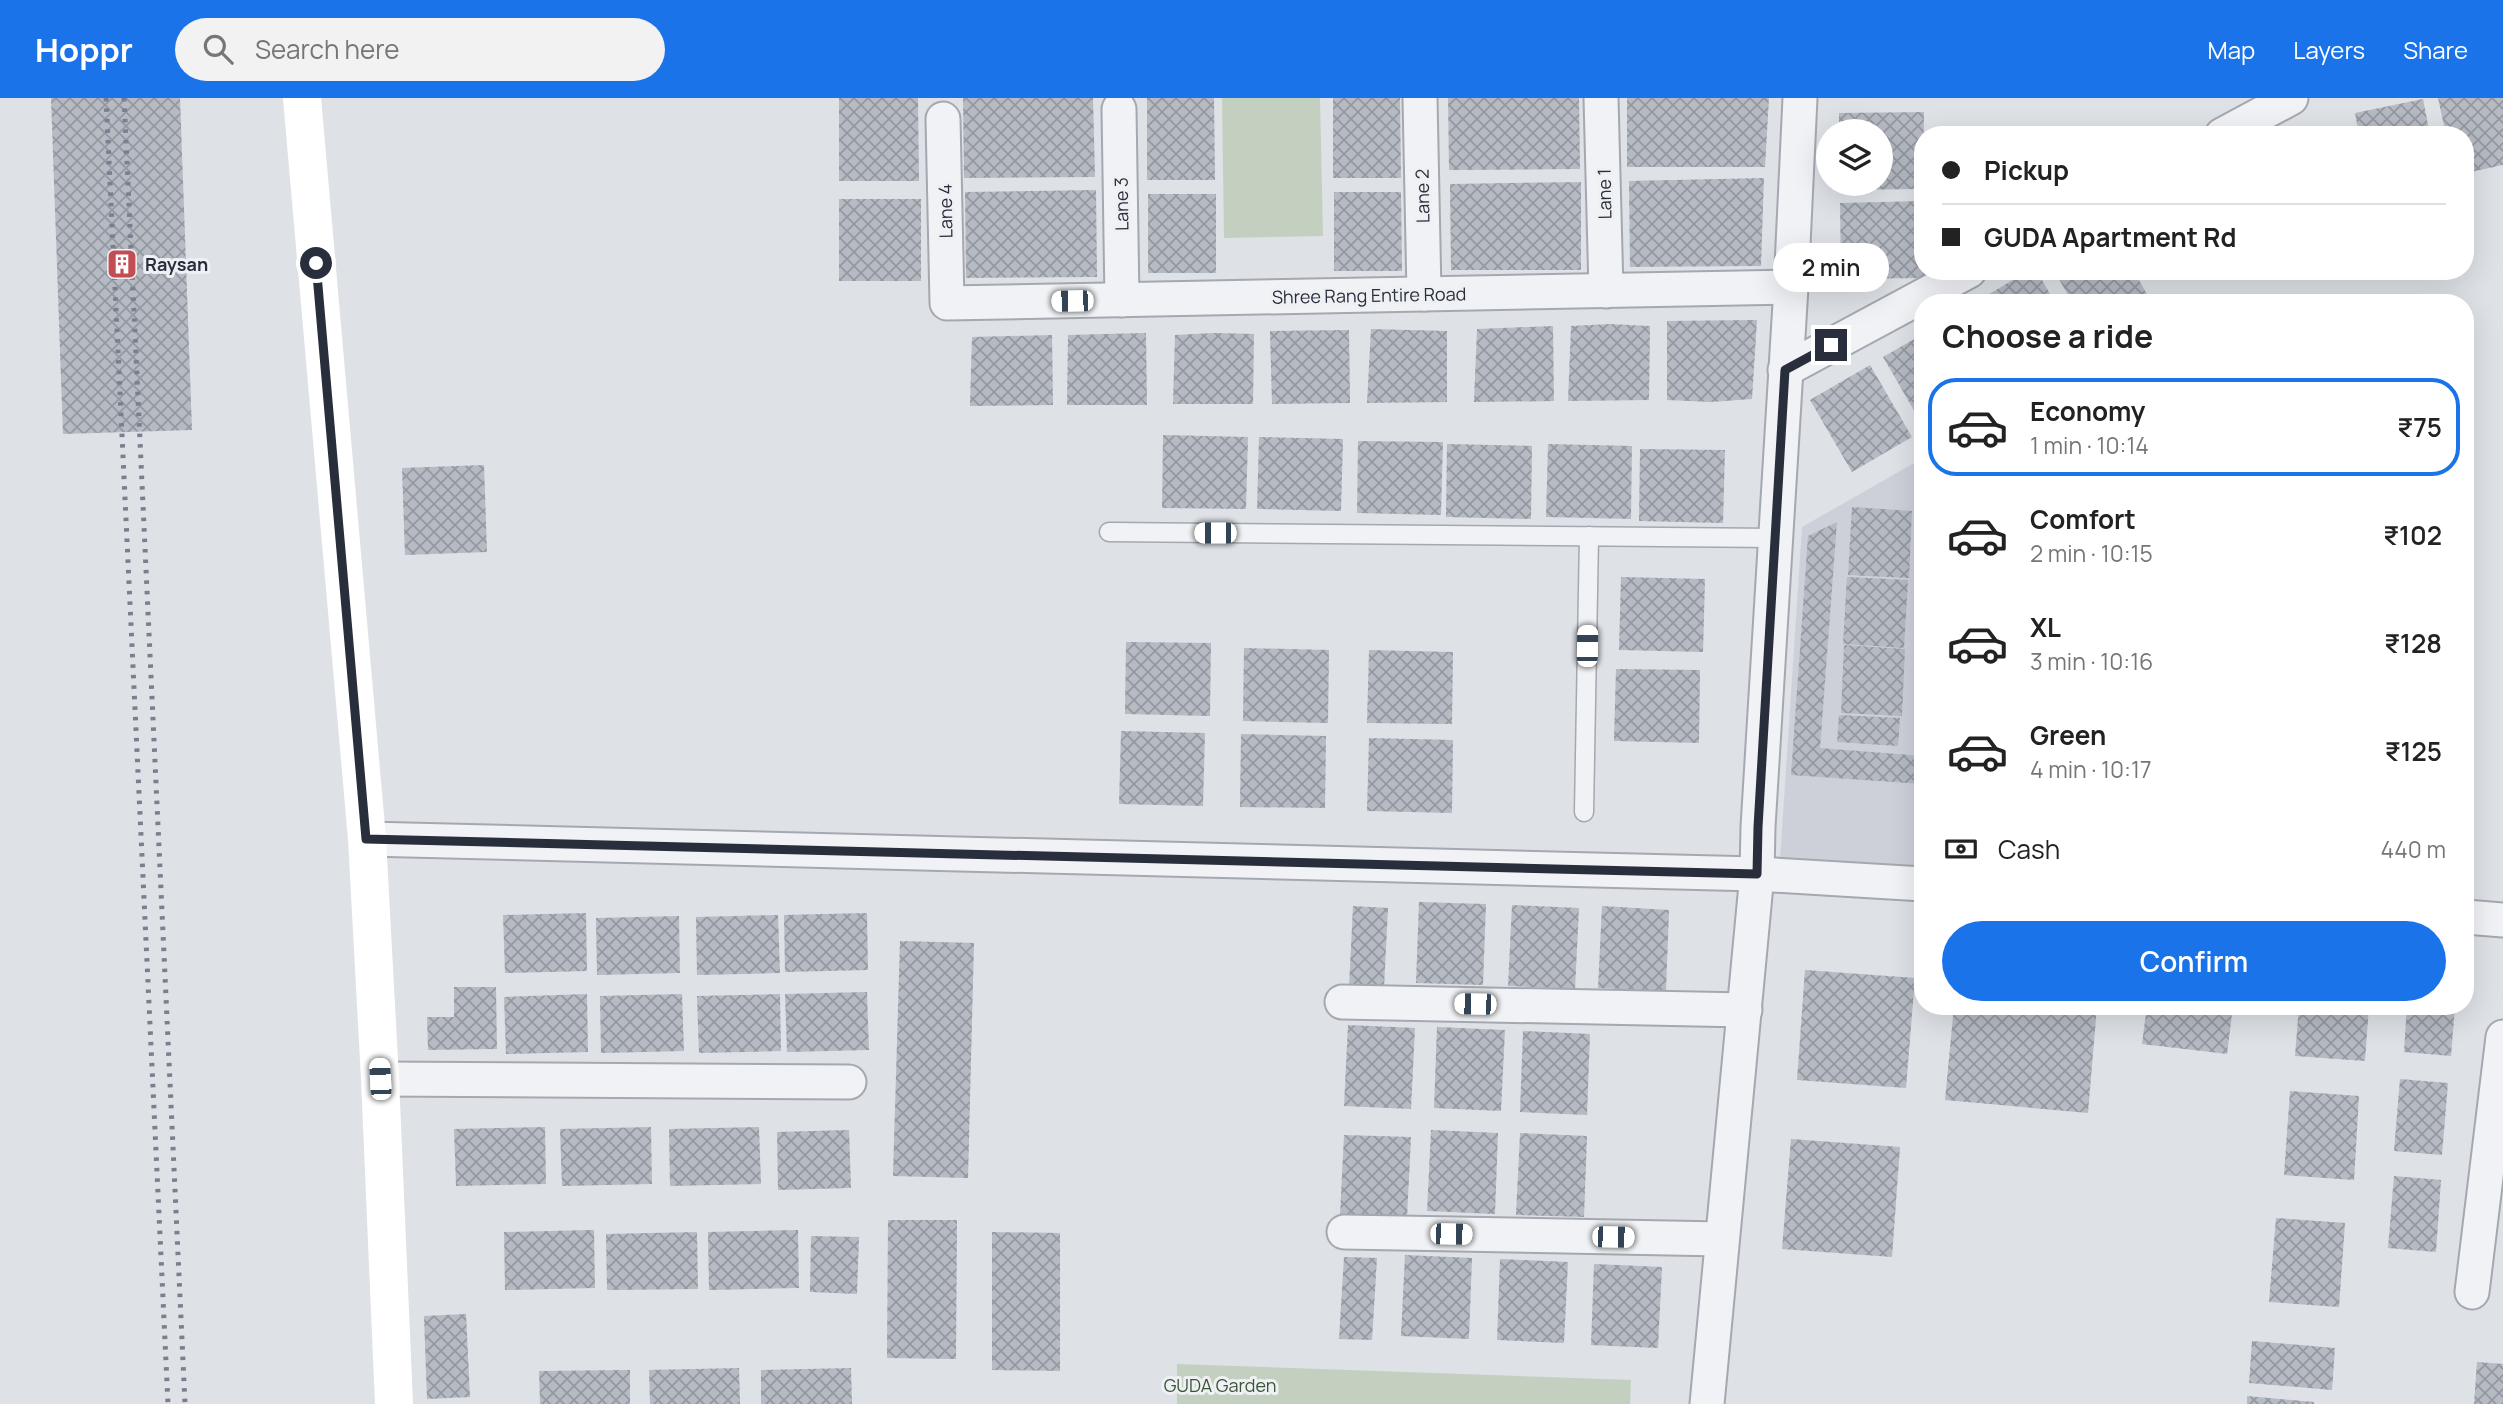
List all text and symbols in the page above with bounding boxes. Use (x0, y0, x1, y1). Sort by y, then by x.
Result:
search box (175, 18, 665, 81)
text: Hoppr (35, 27, 133, 72)
icon: search (199, 30, 237, 68)
text: Search here (255, 31, 400, 67)
text: Map (2208, 33, 2255, 66)
text: Layers (2293, 33, 2365, 66)
text: Share (2403, 33, 2468, 66)
map controls (1816, 119, 1893, 196)
button: layers (1816, 119, 1893, 196)
text: Pickup (1984, 152, 2069, 188)
street label: Lane 1 (1592, 168, 1616, 220)
street label: Lane 2 (1410, 169, 1434, 223)
street label: Lane 3 (1109, 177, 1133, 231)
street label: Lane 4 (933, 184, 957, 238)
text: GUDA Apartment Rd (1984, 219, 2236, 255)
callout: 2 min (1773, 244, 1889, 292)
building icon: Raysan (105, 247, 139, 281)
route start (300, 247, 332, 279)
text: 2 min (1802, 251, 1860, 283)
place label: Raysan (145, 252, 208, 276)
street label: Shree Rang Entire Road (1272, 281, 1466, 309)
car (1051, 290, 1094, 312)
text: Choose a ride (1942, 314, 2153, 358)
route end (1815, 329, 1847, 361)
text: Economy (2030, 393, 2145, 429)
icon: car (1946, 396, 2009, 459)
text: ₹75 (2397, 409, 2442, 445)
text: 1 min · 10:14 (2030, 429, 2149, 461)
text: Comfort (2030, 501, 2136, 537)
icon: car (1946, 504, 2009, 567)
text: ₹102 (2383, 517, 2442, 553)
car (1195, 523, 1237, 544)
text: 2 min · 10:15 (2030, 537, 2153, 569)
text: XL (2030, 609, 2061, 645)
icon: car (1946, 612, 2009, 675)
car (1577, 625, 1598, 667)
text: ₹128 (2384, 625, 2442, 661)
text: 3 min · 10:16 (2030, 645, 2153, 677)
text: Green (2030, 717, 2106, 753)
icon: car (1946, 720, 2009, 783)
text: ₹125 (2385, 733, 2442, 769)
text: 4 min · 10:17 (2030, 753, 2152, 785)
icon: cash (1942, 830, 1980, 868)
text: Cash (1998, 831, 2060, 867)
text: 440 m (2381, 833, 2446, 865)
button: Confirm (1942, 921, 2446, 1001)
car (1454, 993, 1497, 1015)
car (369, 1057, 392, 1101)
car (1430, 1223, 1473, 1245)
car (1592, 1226, 1635, 1248)
park label: GUDA Garden (1164, 1373, 1276, 1397)

